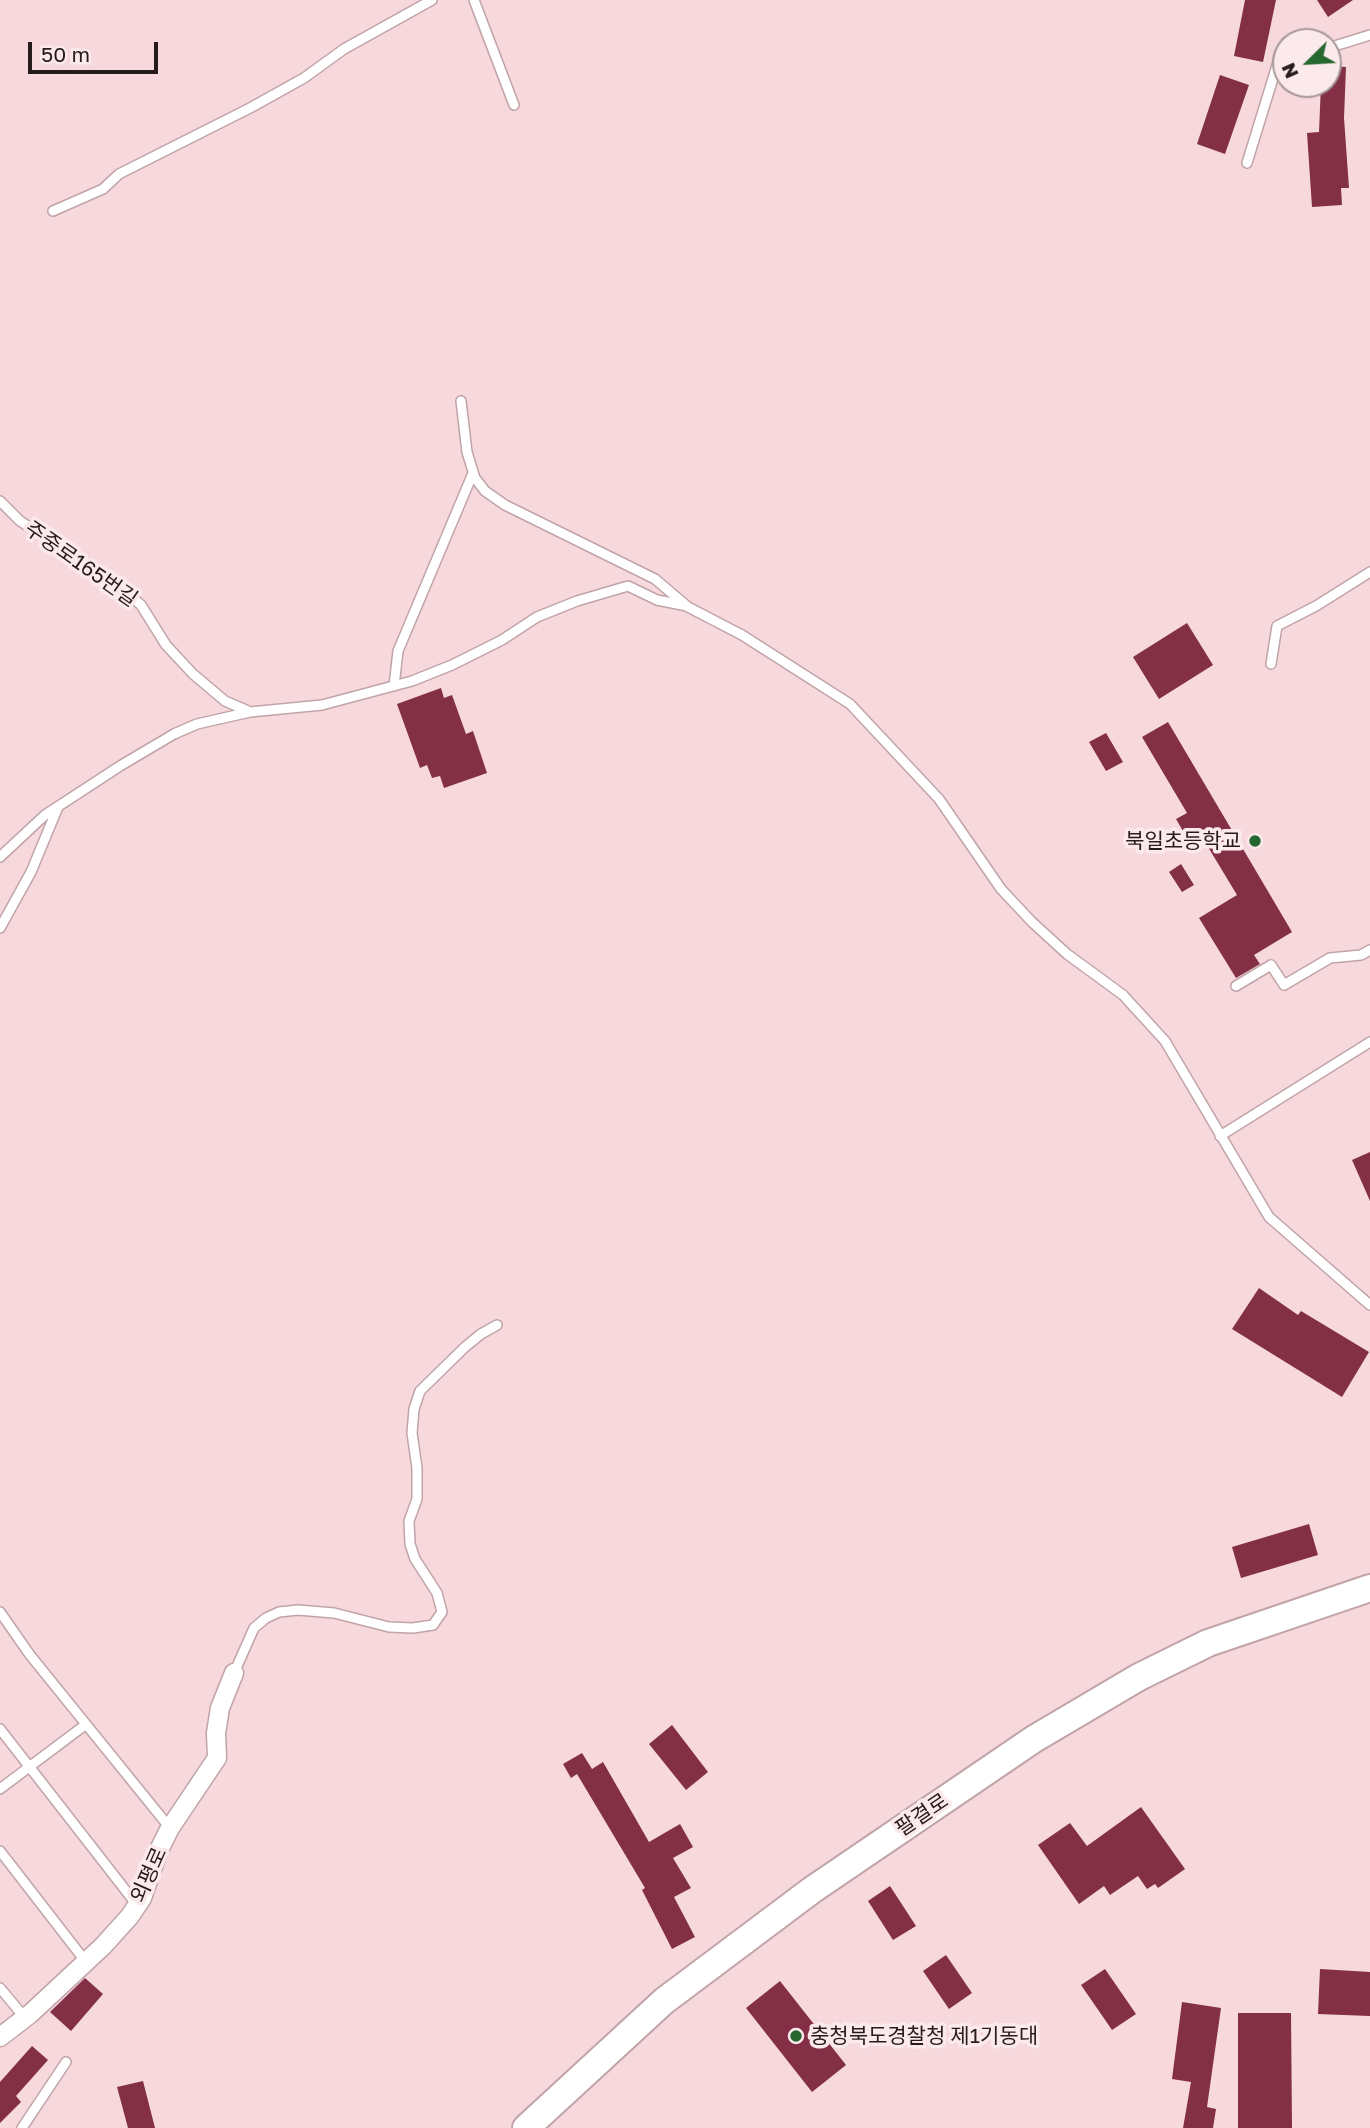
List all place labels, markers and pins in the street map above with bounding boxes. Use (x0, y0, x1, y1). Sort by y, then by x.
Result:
place label: 북일초등학교 (1125, 828, 1241, 854)
marker: 북일초등학교 (1247, 833, 1263, 849)
place label: 충청북도경찰청 제1기동대 (810, 2023, 1038, 2049)
marker: 충청북도경찰청 제1기동대 (788, 2028, 804, 2044)

